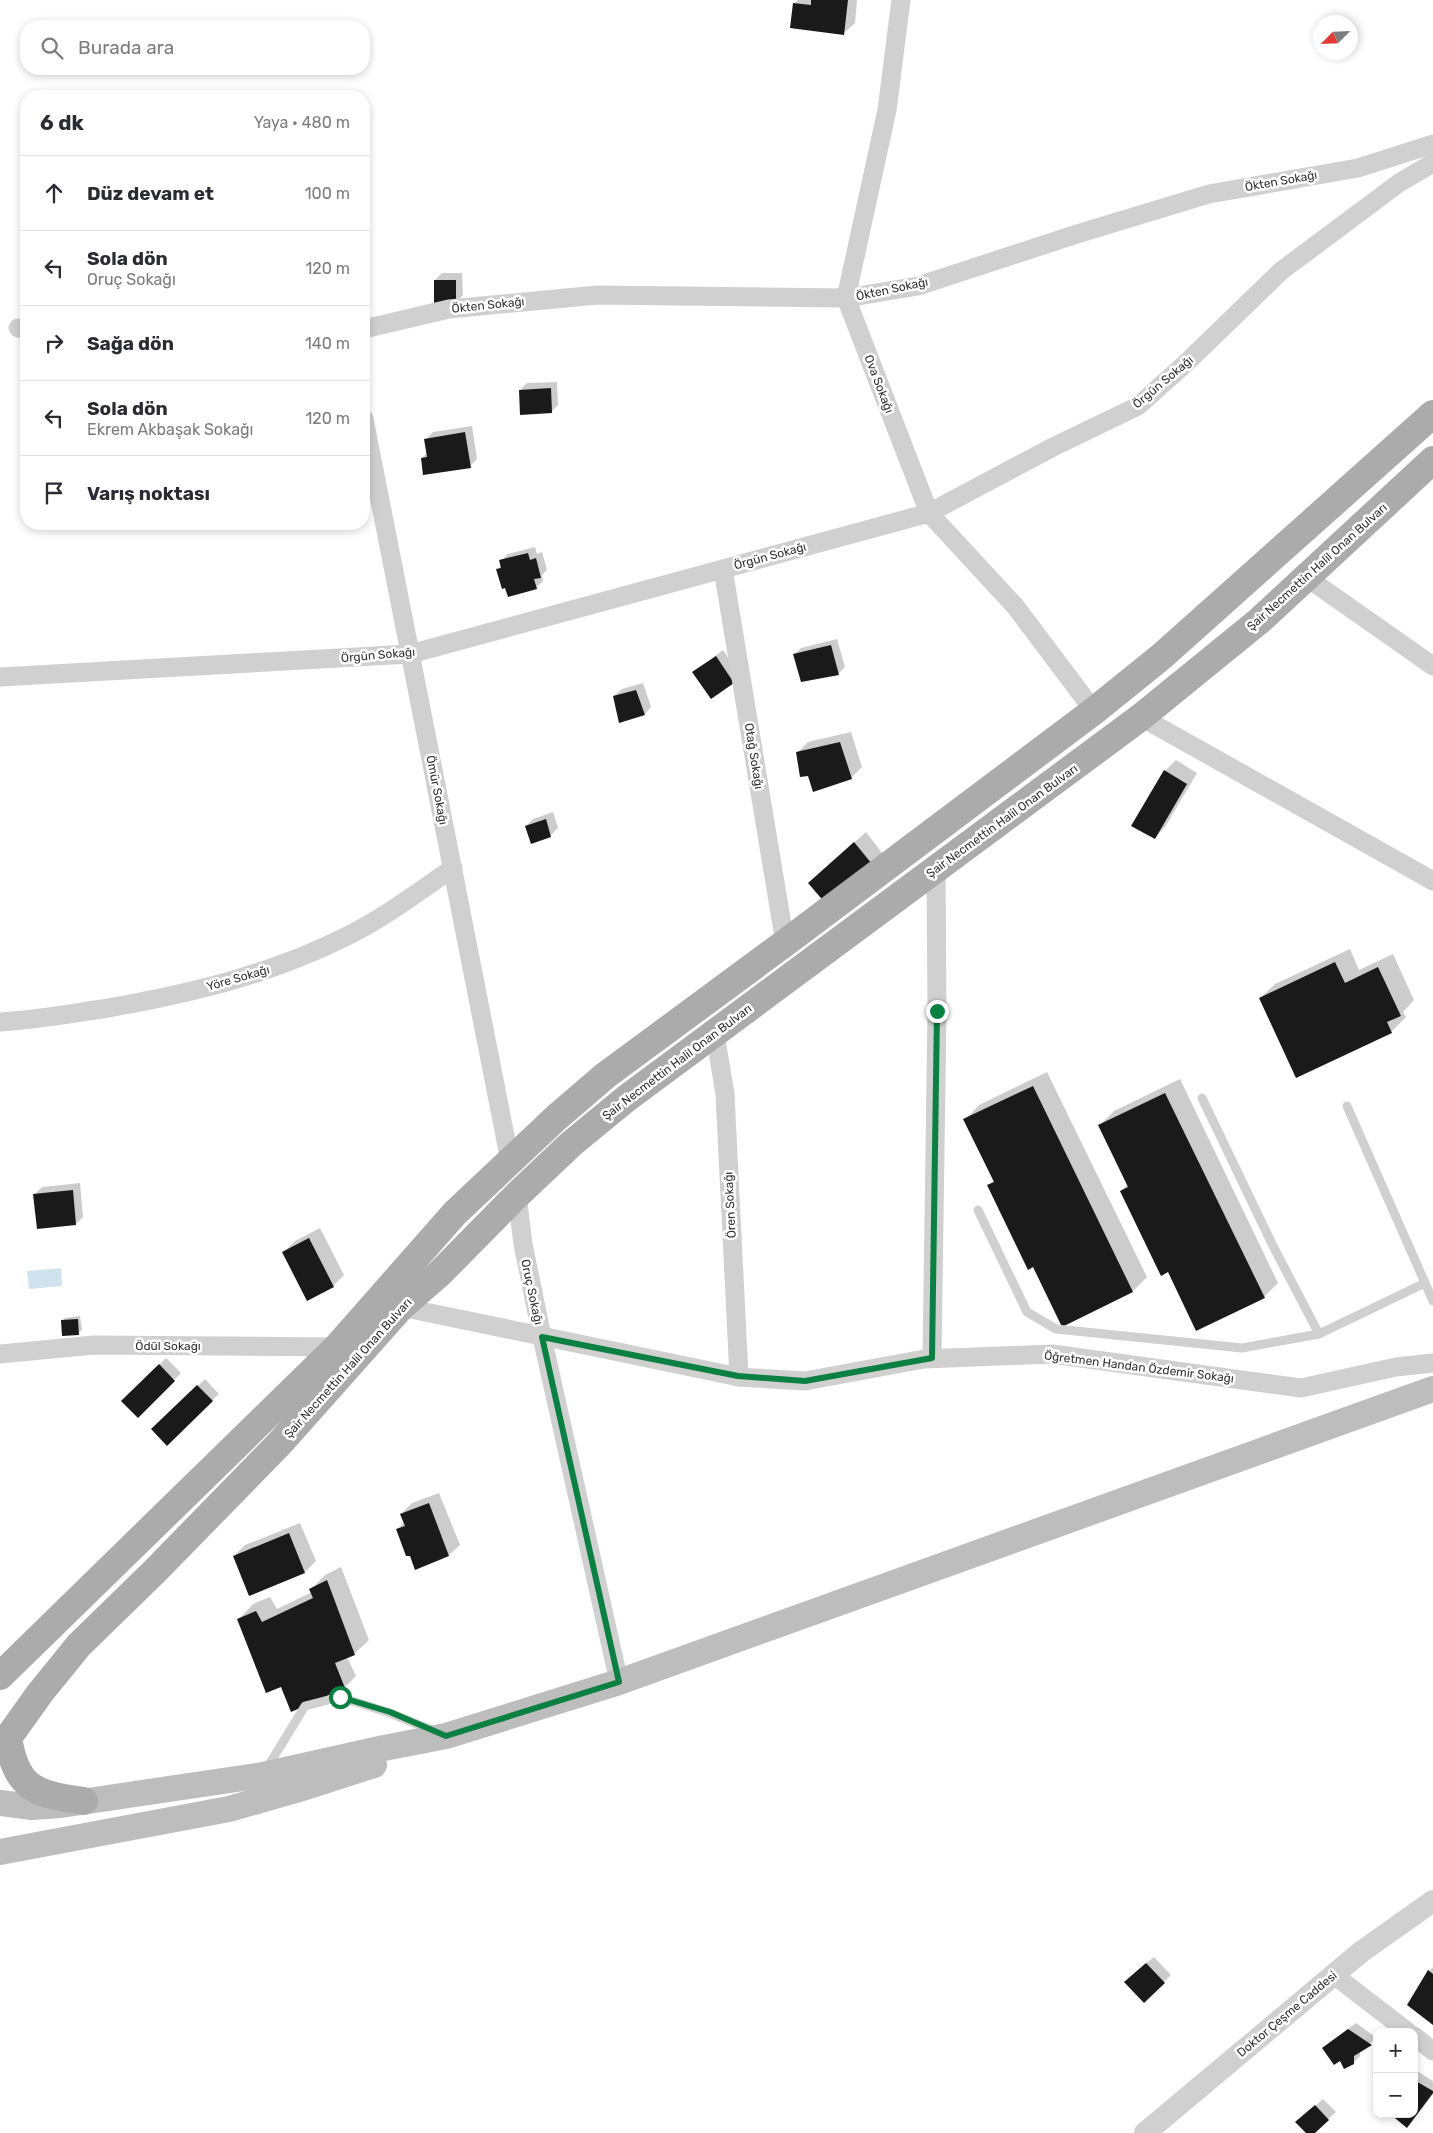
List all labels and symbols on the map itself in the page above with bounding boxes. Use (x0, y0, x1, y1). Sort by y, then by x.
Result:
north arrow (1313, 15, 1358, 60)
street label: Ökten Sokağı (1244, 168, 1318, 194)
street label: Ökten Sokağı (855, 275, 929, 303)
street label: Ökten Sokağı (451, 294, 525, 316)
street label: Ova Sokağı (861, 353, 897, 415)
street label: Örgün Sokağı (1130, 353, 1196, 411)
street label: Şair Necmettin Halil Onan Bulvarı (1244, 500, 1390, 634)
street label: Örgün Sokağı (732, 540, 808, 572)
street label: Örgün Sokağı (340, 645, 416, 665)
street label: Otağ Sokağı (742, 722, 766, 790)
street label: Ömür Sokağı (423, 754, 451, 826)
street label: Şair Necmettin Halil Onan Bulvarı (924, 761, 1080, 881)
street label: Yöre Sokağı (205, 962, 271, 994)
route end (926, 1000, 949, 1023)
street label: Şair Necmettin Halil Onan Bulvarı (600, 1001, 755, 1123)
street label: Ören Sokağı (721, 1171, 739, 1239)
street label: Oruç Sokağı (518, 1258, 546, 1326)
street label: Şair Necmettin Halil Onan Bulvarı (281, 1295, 415, 1441)
street label: Ödül Sokağı (135, 1339, 201, 1353)
street label: Öğretmen Handan Özdemir Sokağı (1043, 1348, 1235, 1386)
route start (329, 1686, 352, 1709)
street label: Doktor Çeşme Caddesi (1234, 1968, 1340, 2060)

